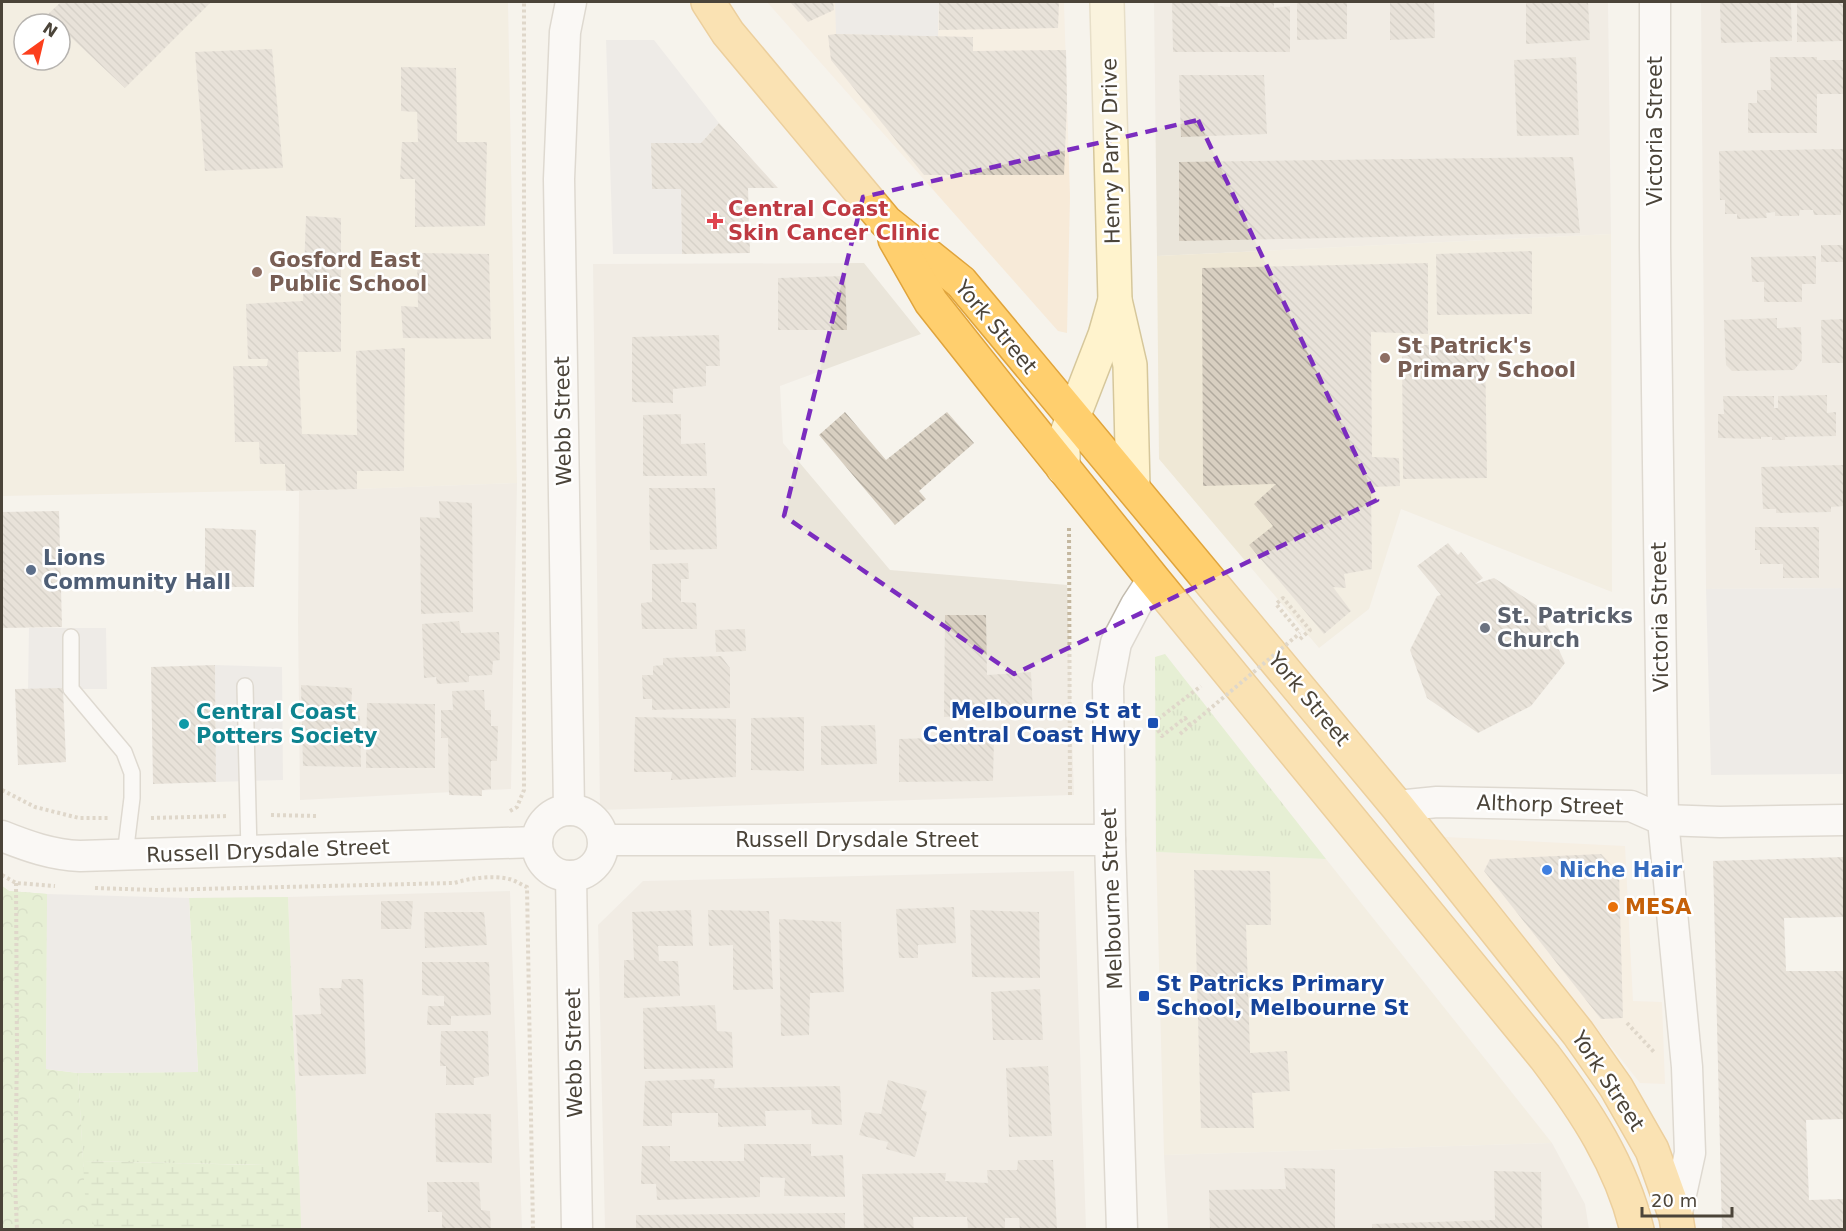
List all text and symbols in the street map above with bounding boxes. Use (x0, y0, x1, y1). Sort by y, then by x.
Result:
north arrow (12, 12, 72, 72)
text: N (39, 18, 61, 42)
street label: Victoria Street (1643, 56, 1667, 206)
street label: Henry Parry Drive (1097, 58, 1125, 244)
place label: Central Coast Skin Cancer Clinic (728, 197, 940, 245)
marker: Central Coast Skin Cancer Clinic (706, 212, 724, 230)
place label: Gosford East Public School (269, 248, 427, 296)
marker: Gosford East Public School (250, 265, 264, 279)
street label: York Street (949, 275, 1042, 378)
place label: St Patrick's Primary School (1397, 334, 1576, 382)
marker: St Patrick's Primary School (1378, 351, 1392, 365)
street label: Webb Street (550, 356, 576, 486)
street label: Victoria Street (1647, 542, 1673, 692)
place label: Lions Community Hall (43, 546, 231, 594)
marker: Lions Community Hall (24, 563, 38, 577)
place label: St. Patricks Church (1497, 604, 1633, 652)
marker: St. Patricks Church (1478, 621, 1492, 635)
street label: York Street (1262, 647, 1355, 750)
place label: Melbourne St at Central Coast Hwy (923, 699, 1141, 747)
place label: Central Coast Potters Society (196, 700, 378, 748)
marker: Melbourne St at Central Coast Hwy (1146, 716, 1160, 730)
marker: Central Coast Potters Society (177, 717, 191, 731)
street label: Althorp Street (1476, 790, 1624, 820)
street label: Melbourne Street (1097, 808, 1127, 990)
street label: Russell Drysdale Street (735, 828, 979, 852)
street label: Russell Drysdale Street (146, 835, 390, 867)
place label: Niche Hair (1559, 858, 1683, 882)
marker: Niche Hair (1540, 863, 1554, 877)
place label: MESA (1625, 895, 1692, 919)
marker: MESA (1606, 900, 1620, 914)
place label: St Patricks Primary School, Melbourne St (1156, 972, 1409, 1020)
street label: Webb Street (561, 988, 587, 1118)
marker: St Patricks Primary School, Melbourne St (1137, 989, 1151, 1003)
street label: York Street (1566, 1026, 1649, 1135)
scale bar (1642, 1180, 1732, 1218)
text: 20 m (1651, 1190, 1697, 1211)

